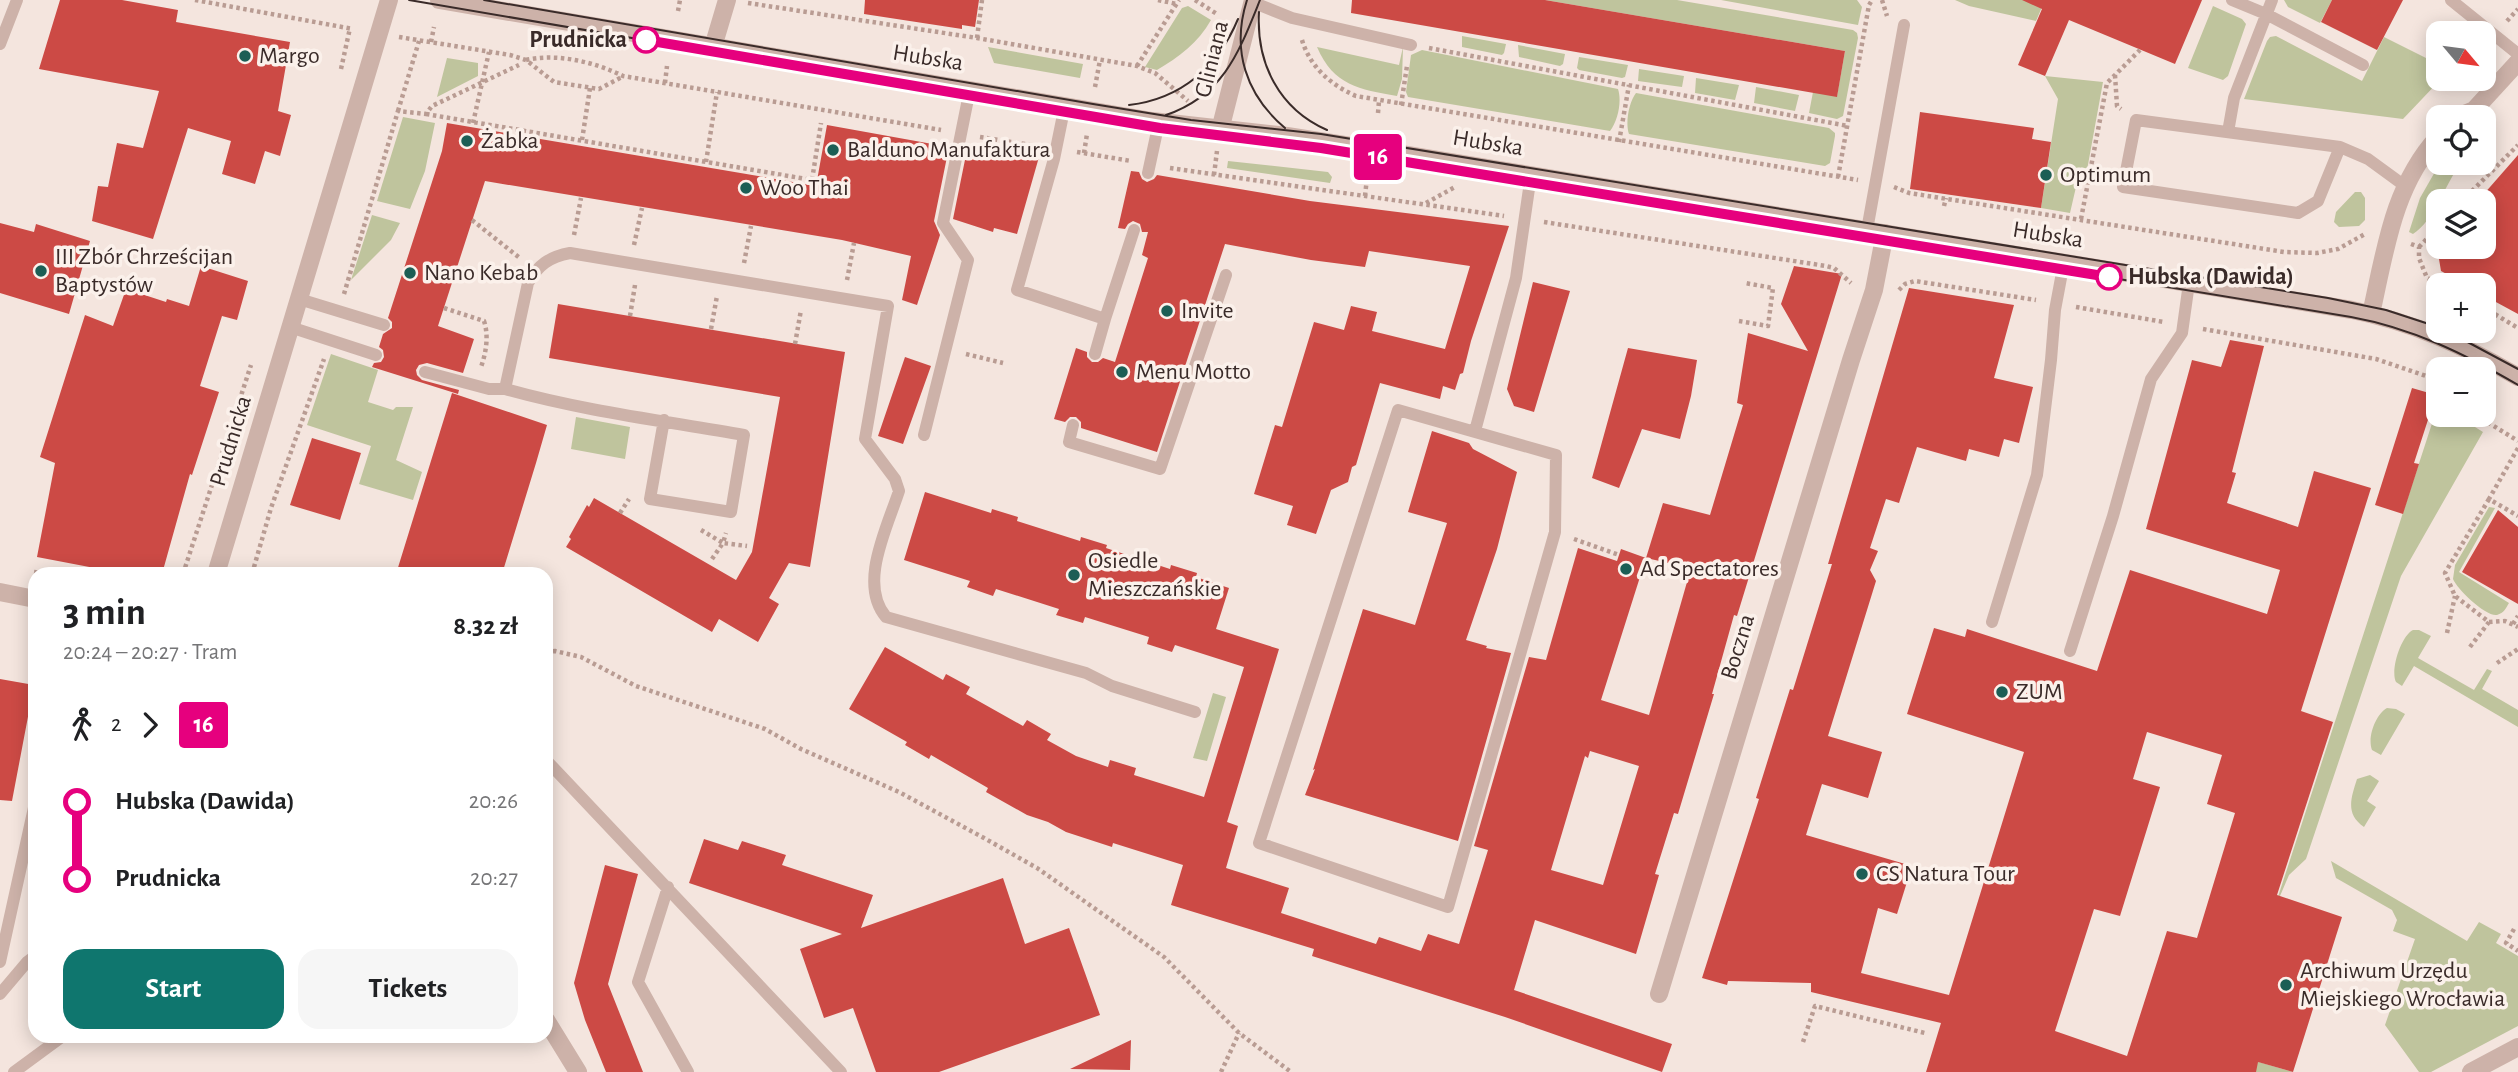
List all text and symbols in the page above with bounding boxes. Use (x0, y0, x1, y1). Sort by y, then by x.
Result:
street label: Gliniana (1191, 18, 1233, 100)
north arrow (2426, 21, 2496, 91)
map controls (2426, 21, 2496, 427)
marker: Prudnicka (633, 27, 659, 53)
place label: Prudnicka (529, 28, 627, 52)
street label: Hubska (891, 41, 965, 75)
place label: Margo (259, 44, 320, 68)
marker: Margo (237, 48, 253, 64)
button: locate (2426, 105, 2496, 175)
street label: Hubska (1451, 126, 1525, 160)
place label: Żabka (481, 128, 539, 153)
marker: Żabka (459, 133, 475, 149)
line badge: 16 (1346, 134, 1410, 180)
place label: Balduno Manufaktura (847, 138, 1051, 162)
marker: Balduno Manufaktura (825, 142, 841, 158)
text: 16 (1368, 145, 1388, 169)
place label: Optimum (2060, 163, 2151, 187)
marker: Optimum (2038, 167, 2054, 183)
place label: Woo Thai (760, 176, 849, 200)
marker: Woo Thai (738, 180, 754, 196)
button: layers (2426, 189, 2496, 259)
street label: Hubska (2011, 218, 2085, 252)
place label: III Zbór Chrześcijan Baptystów (55, 245, 233, 297)
place label: Nano Kebab (424, 261, 538, 285)
marker: III Zbór Chrześcijan Baptystów (33, 263, 49, 279)
marker: Hubska (Dawida) (2096, 264, 2122, 290)
marker: Nano Kebab (402, 265, 418, 281)
place label: Hubska (Dawida) (2128, 265, 2294, 289)
button: + (2426, 273, 2496, 343)
place label: Invite (1181, 299, 1233, 323)
marker: Invite (1159, 303, 1175, 319)
button: − (2426, 357, 2496, 427)
place label: Menu Motto (1136, 360, 1251, 384)
marker: Menu Motto (1114, 364, 1130, 380)
street label: Prudnicka (206, 393, 256, 489)
place label: Osiedle Mieszczańskie (1088, 549, 1221, 601)
place label: Ad Spectatores (1640, 557, 1779, 581)
marker: Ad Spectatores (1618, 561, 1634, 577)
marker: Osiedle Mieszczańskie (1066, 567, 1082, 583)
text: 3 min (63, 594, 146, 632)
street label: Boczna (1717, 611, 1759, 683)
text: 8.32 zł (453, 613, 518, 639)
text: 20:24 – 20:27 · Tram (63, 641, 238, 664)
place label: ZUM (2016, 680, 2063, 704)
marker: ZUM (1994, 684, 2010, 700)
icon: walk (63, 706, 101, 744)
icon: forward (131, 706, 169, 744)
text: 2 (111, 713, 121, 736)
text: 16 (193, 713, 214, 737)
text: Hubska (Dawida) (115, 788, 295, 814)
text: 20:26 (469, 790, 518, 813)
place label: CS Natura Tour (1876, 862, 2015, 886)
text: Prudnicka (115, 865, 221, 891)
marker: CS Natura Tour (1854, 866, 1870, 882)
text: 20:27 (470, 867, 518, 890)
button: Start (63, 949, 284, 1029)
button: Tickets (298, 949, 518, 1029)
place label: Archiwum Urzędu Miejskiego Wrocławia (2300, 959, 2505, 1011)
marker: Archiwum Urzędu Miejskiego Wrocławia (2278, 977, 2294, 993)

